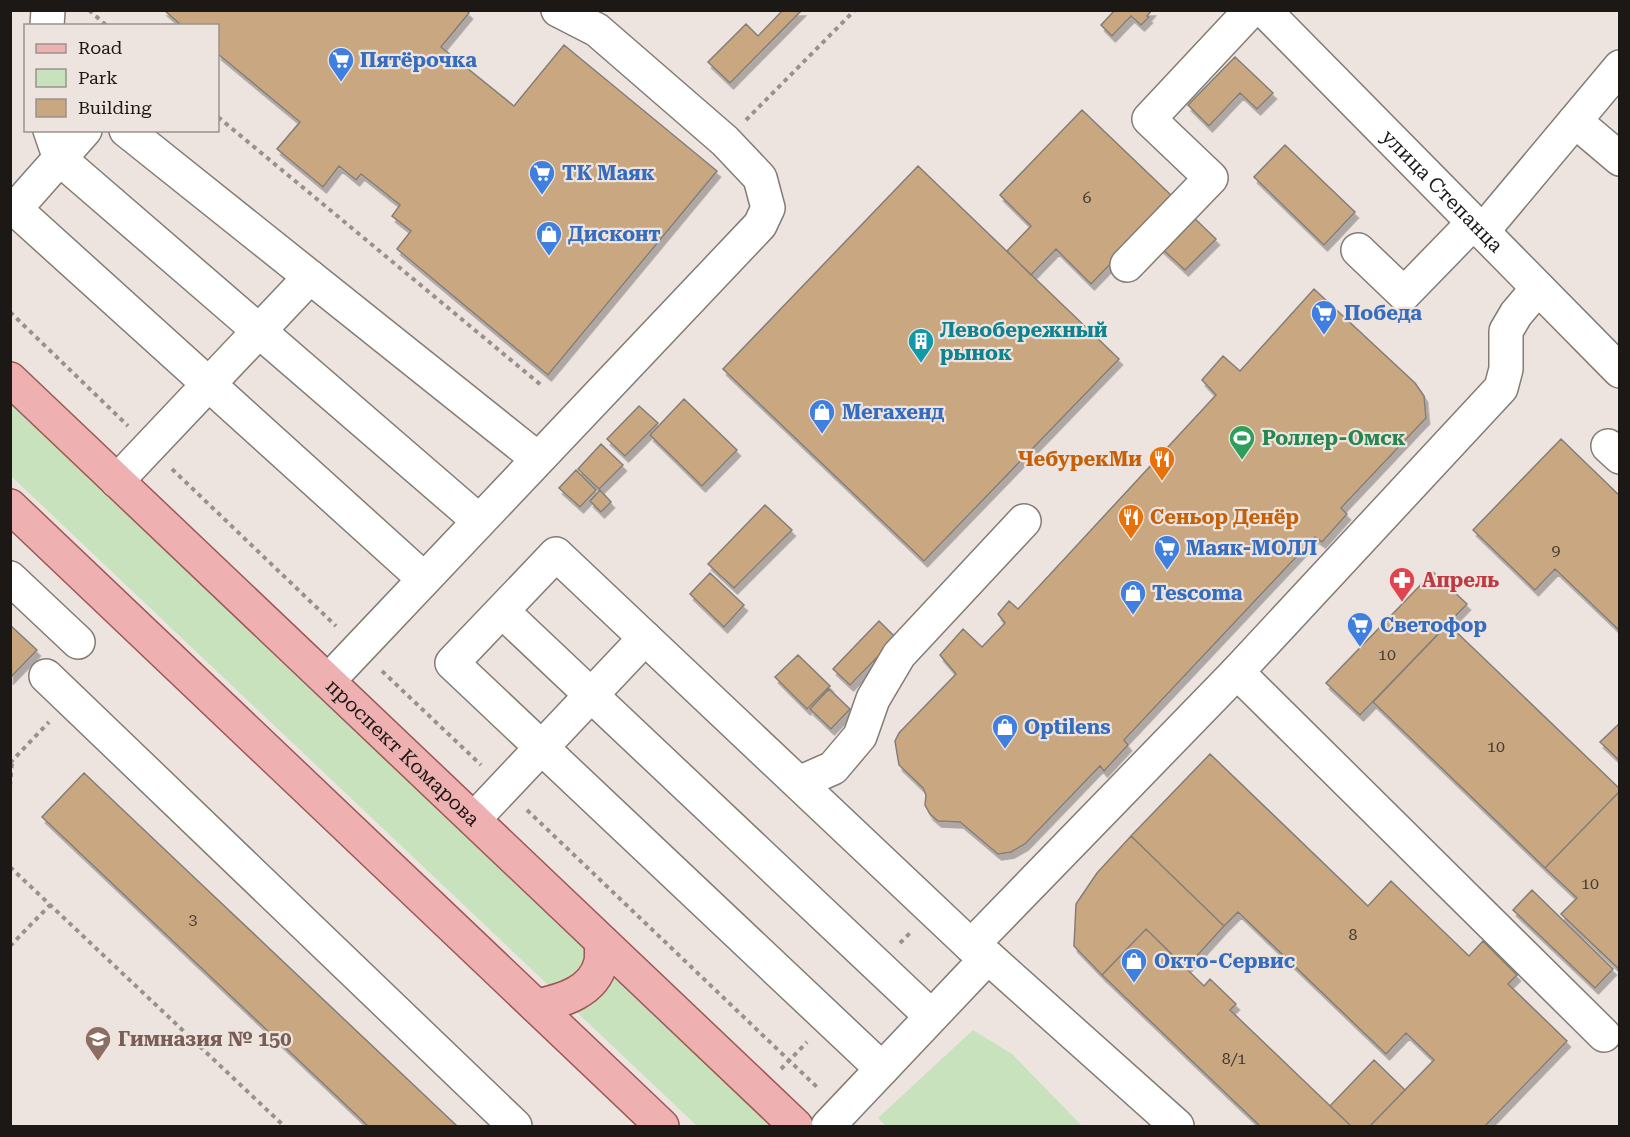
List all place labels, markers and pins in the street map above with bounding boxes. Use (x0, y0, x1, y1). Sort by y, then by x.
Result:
supermarket icon: Пятёрочка (326, 45, 356, 83)
place label: Пятёрочка (360, 48, 477, 72)
supermarket icon: ТК Маяк (527, 158, 557, 196)
place label: ТК Маяк (562, 161, 655, 185)
shop icon: Дисконт (534, 219, 564, 257)
place label: Дисконт (568, 222, 661, 246)
supermarket icon: Победа (1309, 298, 1339, 336)
place label: Победа (1344, 301, 1422, 325)
place label: Левобережный рынок (940, 318, 1108, 365)
building icon: Левобережный рынок (906, 326, 936, 364)
shop icon: Мегахенд (807, 397, 837, 435)
place label: Мегахенд (842, 400, 944, 424)
sports icon: Роллер-Омск (1227, 423, 1257, 461)
place label: Роллер-Омск (1262, 426, 1406, 450)
restaurant icon: ЧебурекМи (1147, 444, 1177, 482)
place label: ЧебурекМи (1018, 447, 1142, 471)
restaurant icon: Сеньор Денёр (1116, 502, 1146, 540)
place label: Сеньор Денёр (1150, 505, 1299, 529)
supermarket icon: Маяк-МОЛЛ (1152, 533, 1182, 571)
place label: Маяк-МОЛЛ (1186, 536, 1317, 560)
pharmacy icon: Апрель (1387, 565, 1417, 603)
place label: Апрель (1422, 568, 1499, 592)
shop icon: Tescoma (1118, 578, 1148, 616)
place label: Tescoma (1152, 581, 1243, 605)
supermarket icon: Светофор (1345, 610, 1375, 648)
place label: Светофор (1380, 613, 1487, 637)
shop icon: Optilens (990, 712, 1020, 750)
place label: Optilens (1024, 715, 1110, 739)
shop icon: Окто-Сервис (1119, 946, 1149, 984)
place label: Окто-Сервис (1154, 949, 1296, 973)
school or university icon: Гимназия № 150 (83, 1024, 113, 1062)
place label: Гимназия № 150 (118, 1027, 291, 1051)

